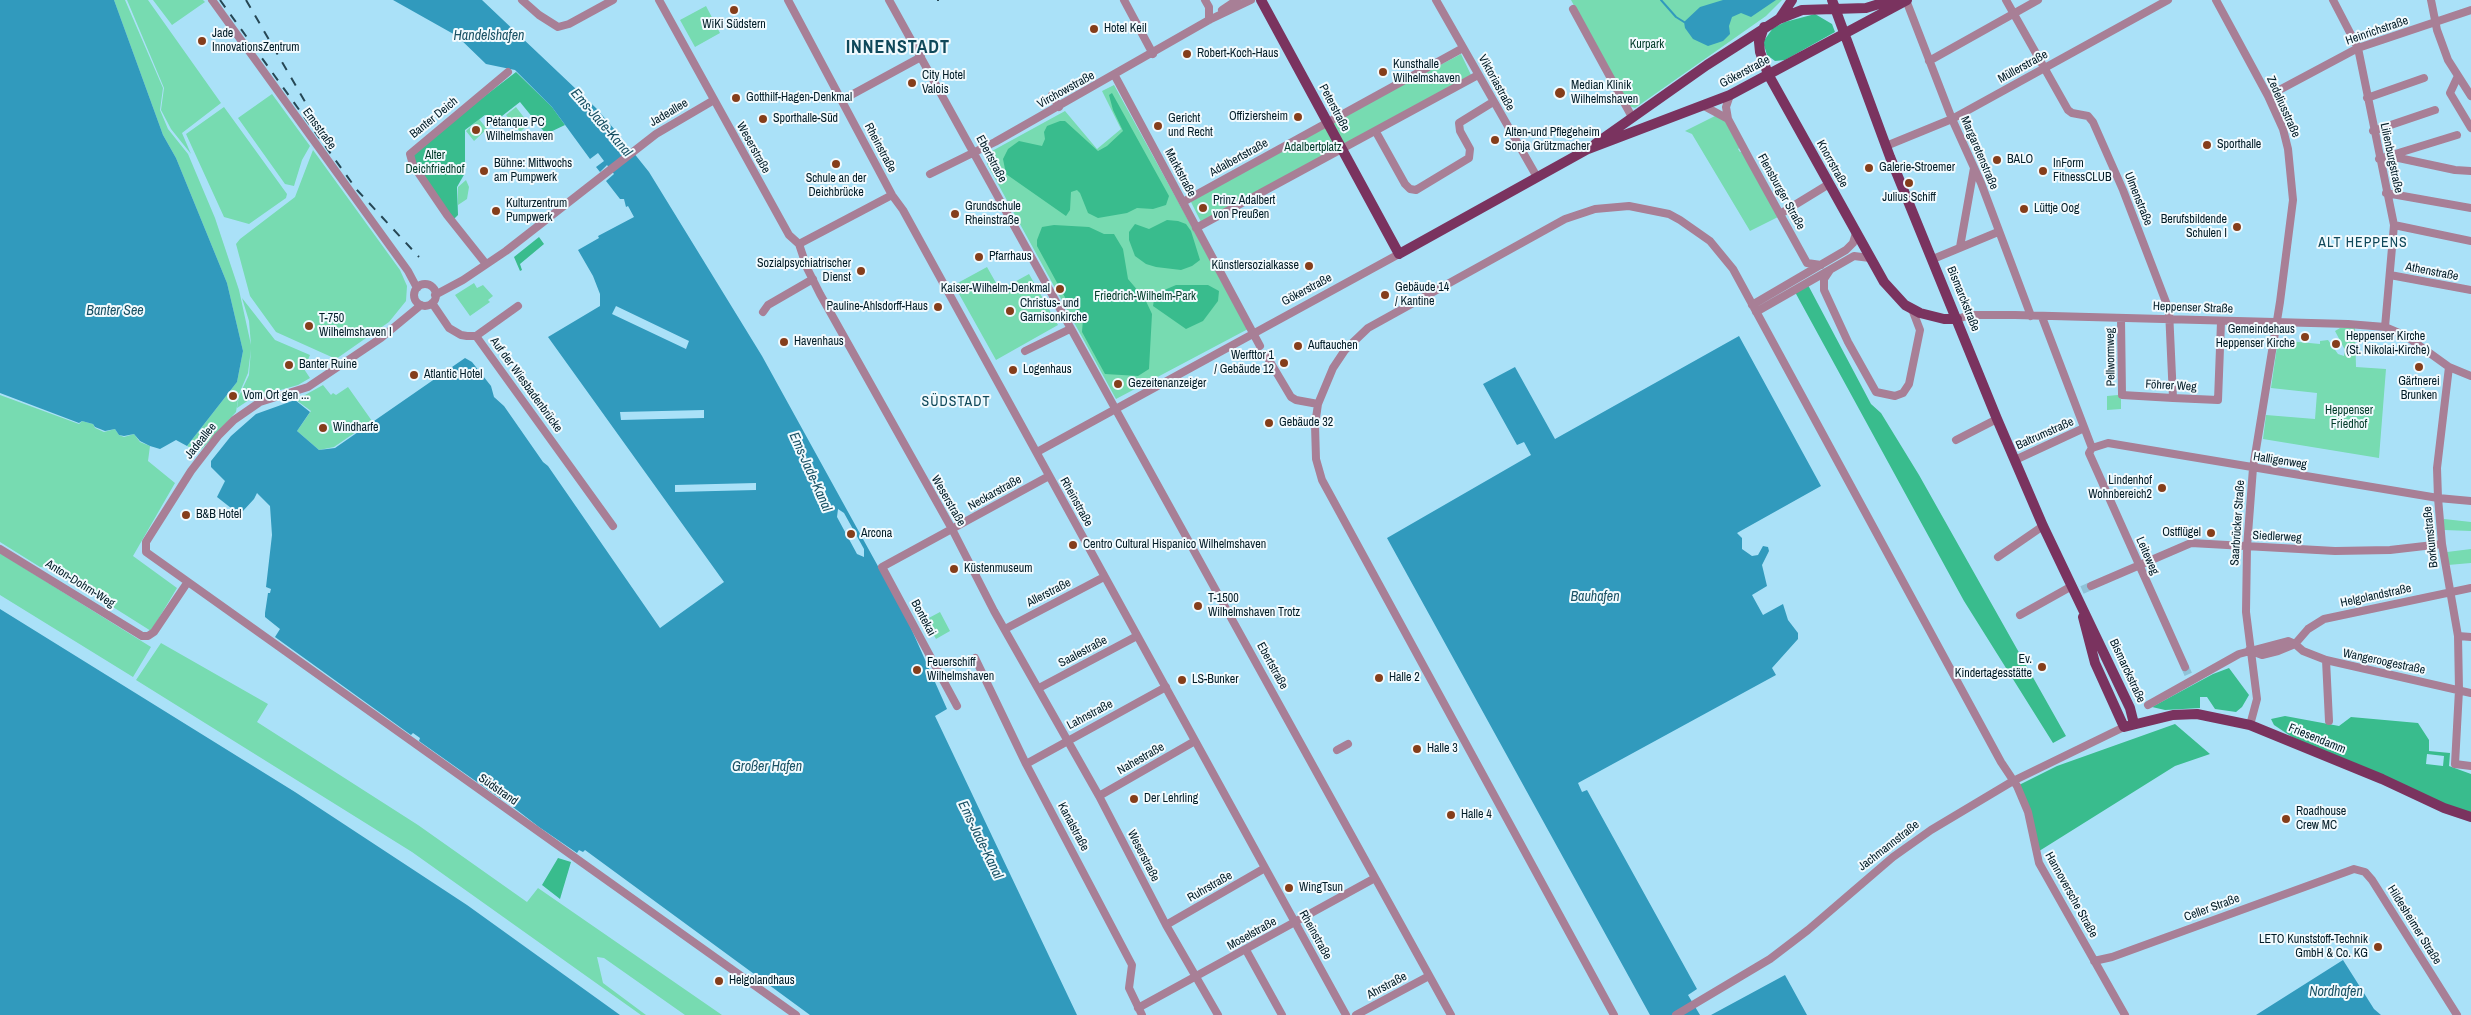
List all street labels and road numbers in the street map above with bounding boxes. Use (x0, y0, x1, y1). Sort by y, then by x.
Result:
street label: Heinrichstraße (2344, 14, 2410, 48)
street label: Müllerstraße (1996, 47, 2050, 87)
street label: Viktoriastraße (1475, 53, 1517, 113)
street label: Gökerstraße (1717, 53, 1773, 91)
street label: Virchowstraße (1035, 68, 1097, 112)
street label: Zedeliusstraße (2263, 74, 2303, 140)
street label: Peterstraße (1316, 82, 1352, 134)
street label: Banter Deich (407, 94, 461, 142)
street label: Jadeallee (647, 96, 691, 130)
street label: Emsstraße (299, 106, 339, 152)
street label: Margaretenstraße (1957, 114, 2001, 192)
street label: Weserstraße (733, 120, 773, 176)
street label: Rheinstraße (861, 121, 899, 175)
street label: Lilienburgstraße (2377, 121, 2405, 195)
street label: Ebertstraße (973, 133, 1009, 185)
street label: Adalbertstraße (1207, 136, 1271, 180)
street label: Knorrstraße (1813, 138, 1851, 190)
street label: Marktstraße (1161, 146, 1199, 200)
street label: Flensburger Straße (1754, 151, 1808, 233)
street label: Ulmenstraße (2121, 170, 2155, 228)
street label: Athenstraße (2404, 260, 2460, 284)
street label: Bismarckstraße (1943, 264, 1983, 334)
street label: Gökerstraße (1279, 271, 1335, 309)
street label: Heppenser Straße (2153, 299, 2233, 317)
street label: Pellwormweg (2103, 328, 2119, 386)
street label: Auf der Wiesbadenbrücke (487, 335, 565, 435)
street label: Föhrer Weg (2145, 377, 2197, 395)
street label: Baltrumstraße (2014, 415, 2076, 453)
street label: Jadeallee (182, 420, 220, 462)
street label: Halligenweg (2252, 450, 2308, 472)
street label: Neckarstraße (966, 472, 1024, 514)
street label: Weserstraße (928, 473, 968, 529)
street label: Rheinstraße (1057, 475, 1095, 529)
street label: Saarbrücker Straße (2228, 480, 2248, 566)
street label: Borkumstraße (2421, 506, 2441, 568)
street label: Siedlerweg (2252, 529, 2302, 545)
street label: Leiteweg (2132, 535, 2162, 577)
street label: Anton-Dohrn-Weg (43, 557, 117, 611)
street label: Allerstraße (1025, 576, 1073, 610)
street label: Helgolandstraße (2339, 581, 2413, 611)
street label: Bontekai (908, 597, 938, 639)
street label: Saalestraße (1056, 633, 1110, 671)
street label: Bismarckstraße (2106, 637, 2148, 705)
street label: Ebertstraße (1253, 640, 1291, 692)
street label: Wangeroogestraße (2341, 646, 2427, 678)
street label: Lahnstraße (1065, 697, 1115, 733)
street label: Friesendamm (2286, 721, 2348, 757)
street label: Nahestraße (1115, 740, 1167, 778)
street label: Südstrand (475, 771, 521, 809)
street label: Kanalstraße (1054, 800, 1092, 854)
street label: Jachmannstraße (1856, 818, 1922, 874)
street label: Weserstraße (1124, 828, 1162, 884)
street label: Hannoversche Straße (2042, 850, 2100, 940)
street label: Ruhrstraße (1185, 868, 1235, 906)
street label: Hildesheimer Straße (2384, 883, 2444, 967)
street label: Celler Straße (2182, 891, 2242, 925)
street label: Rheinstraße (1296, 908, 1334, 962)
street label: Moselstraße (1225, 915, 1279, 953)
street label: Ahrstraße (1365, 970, 1409, 1002)

